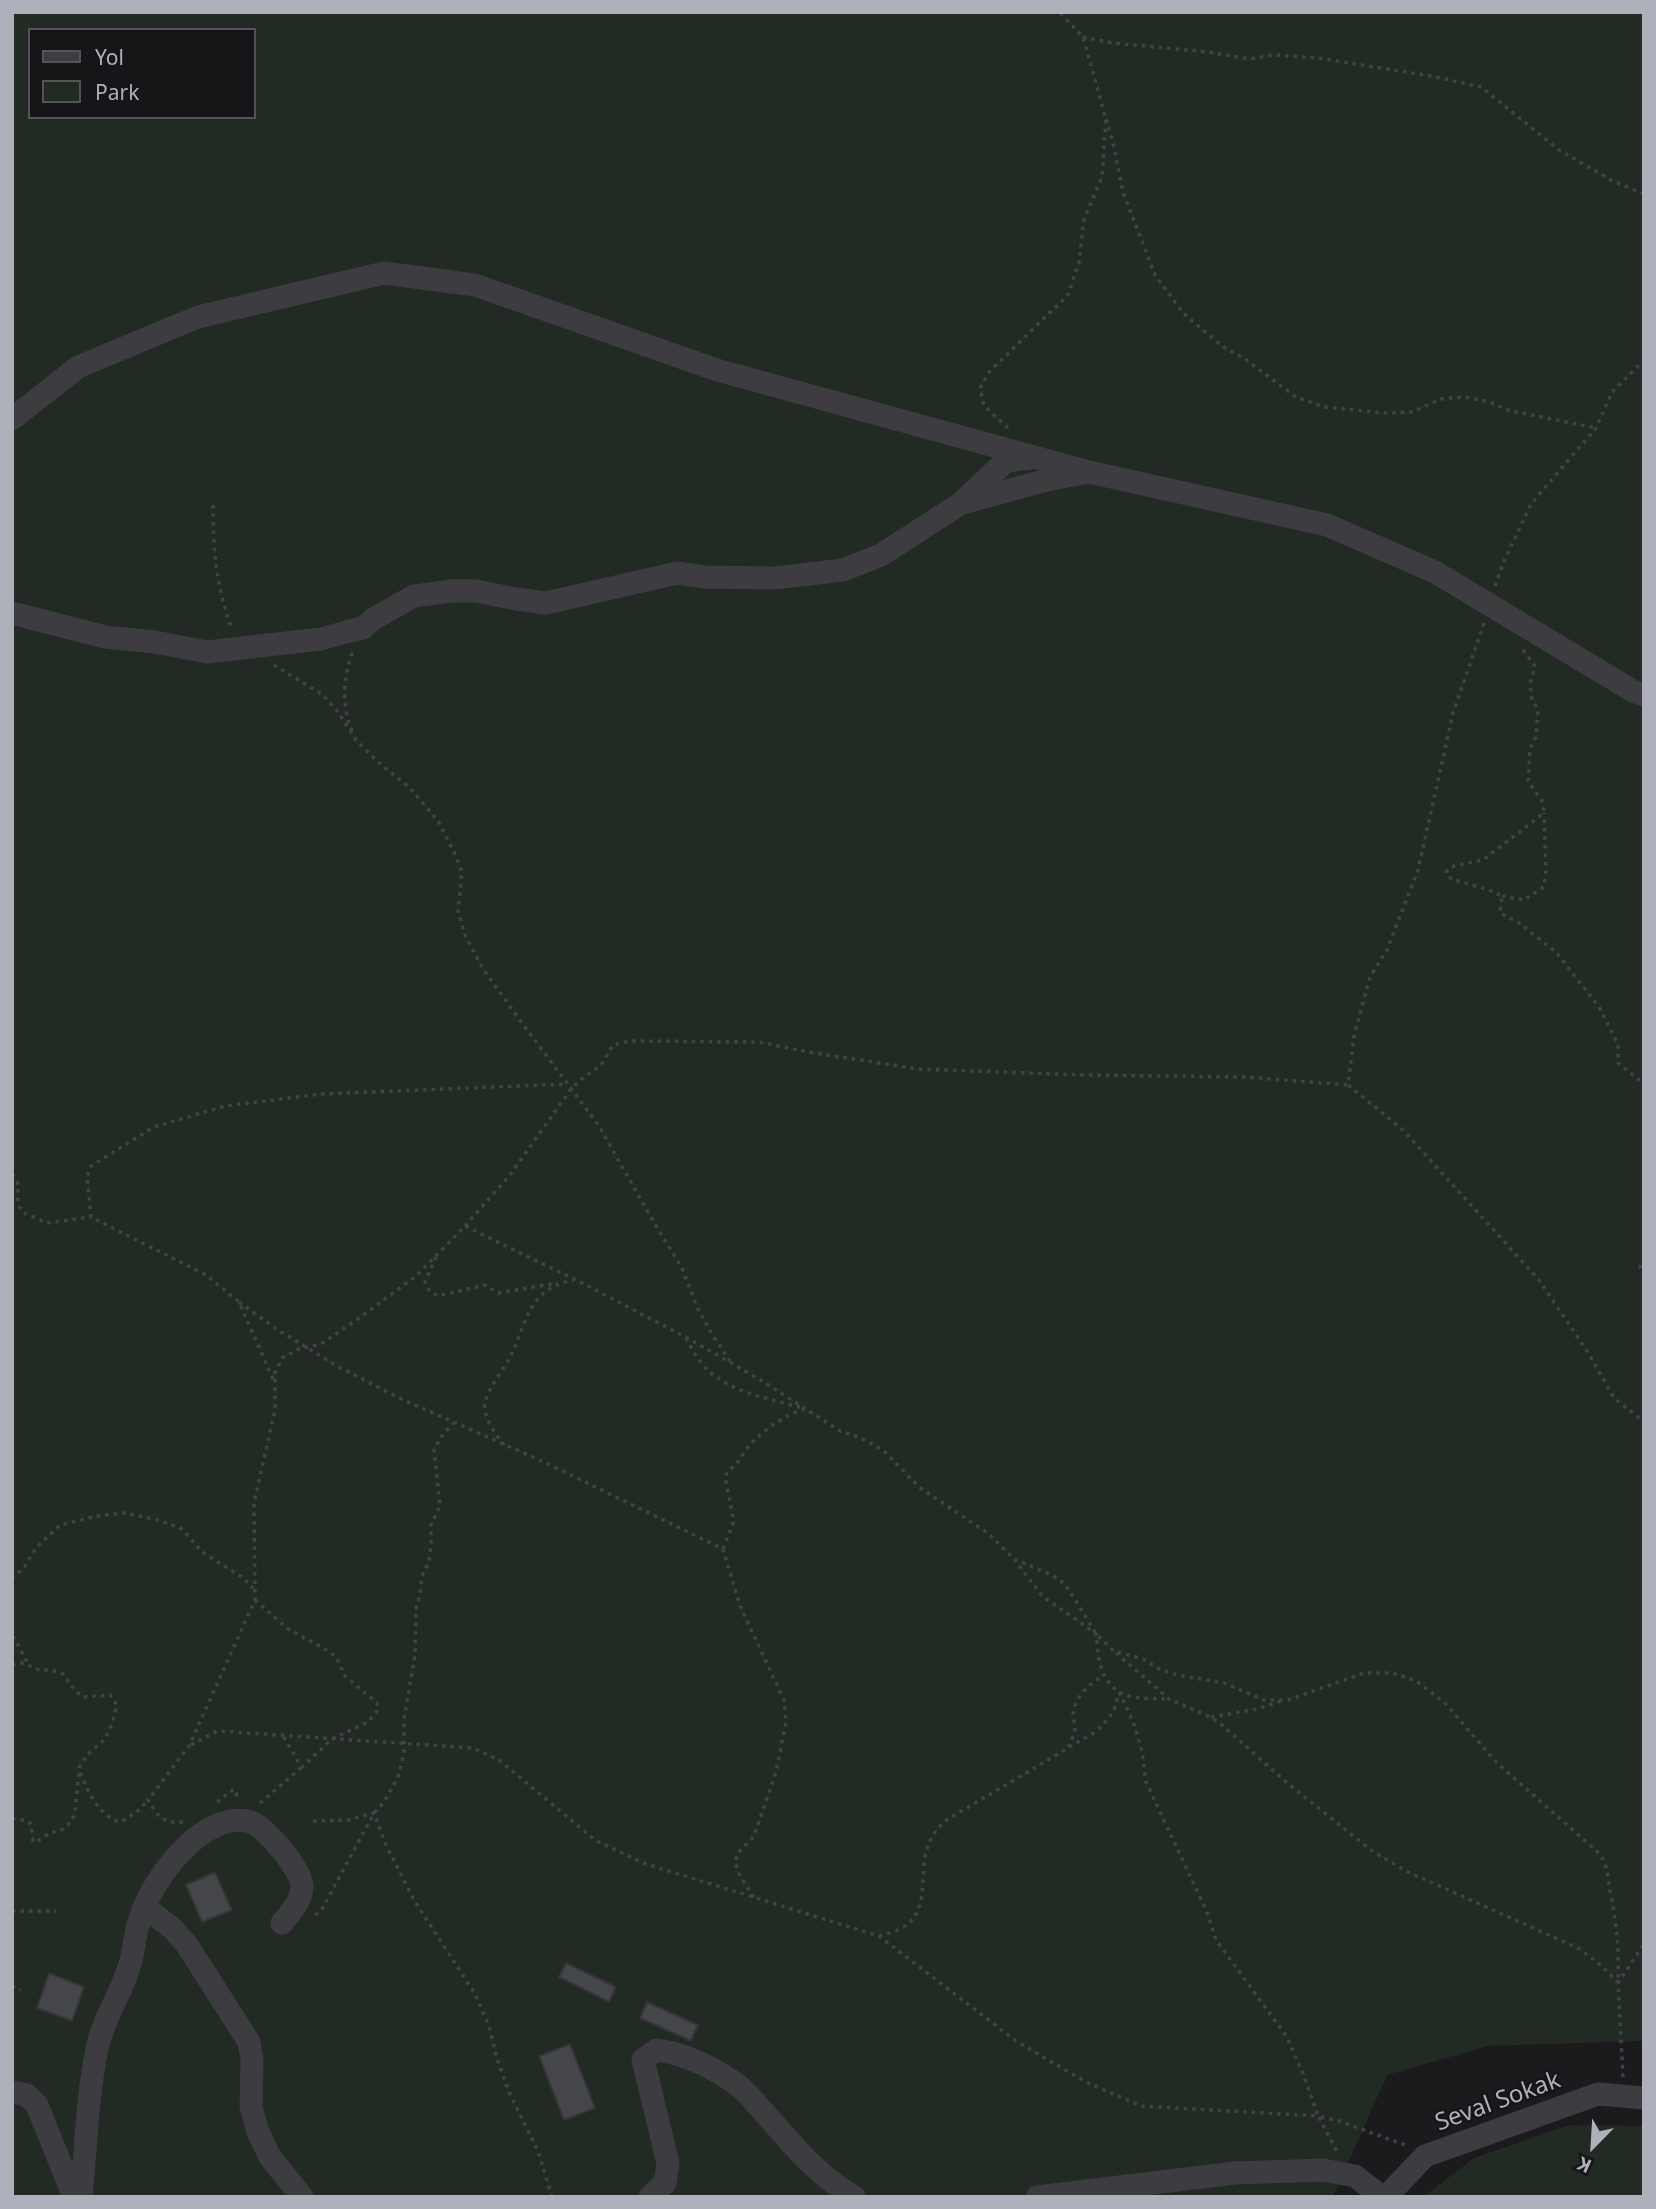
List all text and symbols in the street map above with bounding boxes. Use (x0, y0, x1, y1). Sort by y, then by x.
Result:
legend (28, 28, 256, 119)
text: Yol (95, 43, 124, 71)
text: Park (95, 78, 139, 106)
street label: Seval Sokak (1431, 2066, 1565, 2138)
north arrow (1558, 2111, 1628, 2181)
text: K (1573, 2151, 1596, 2180)

